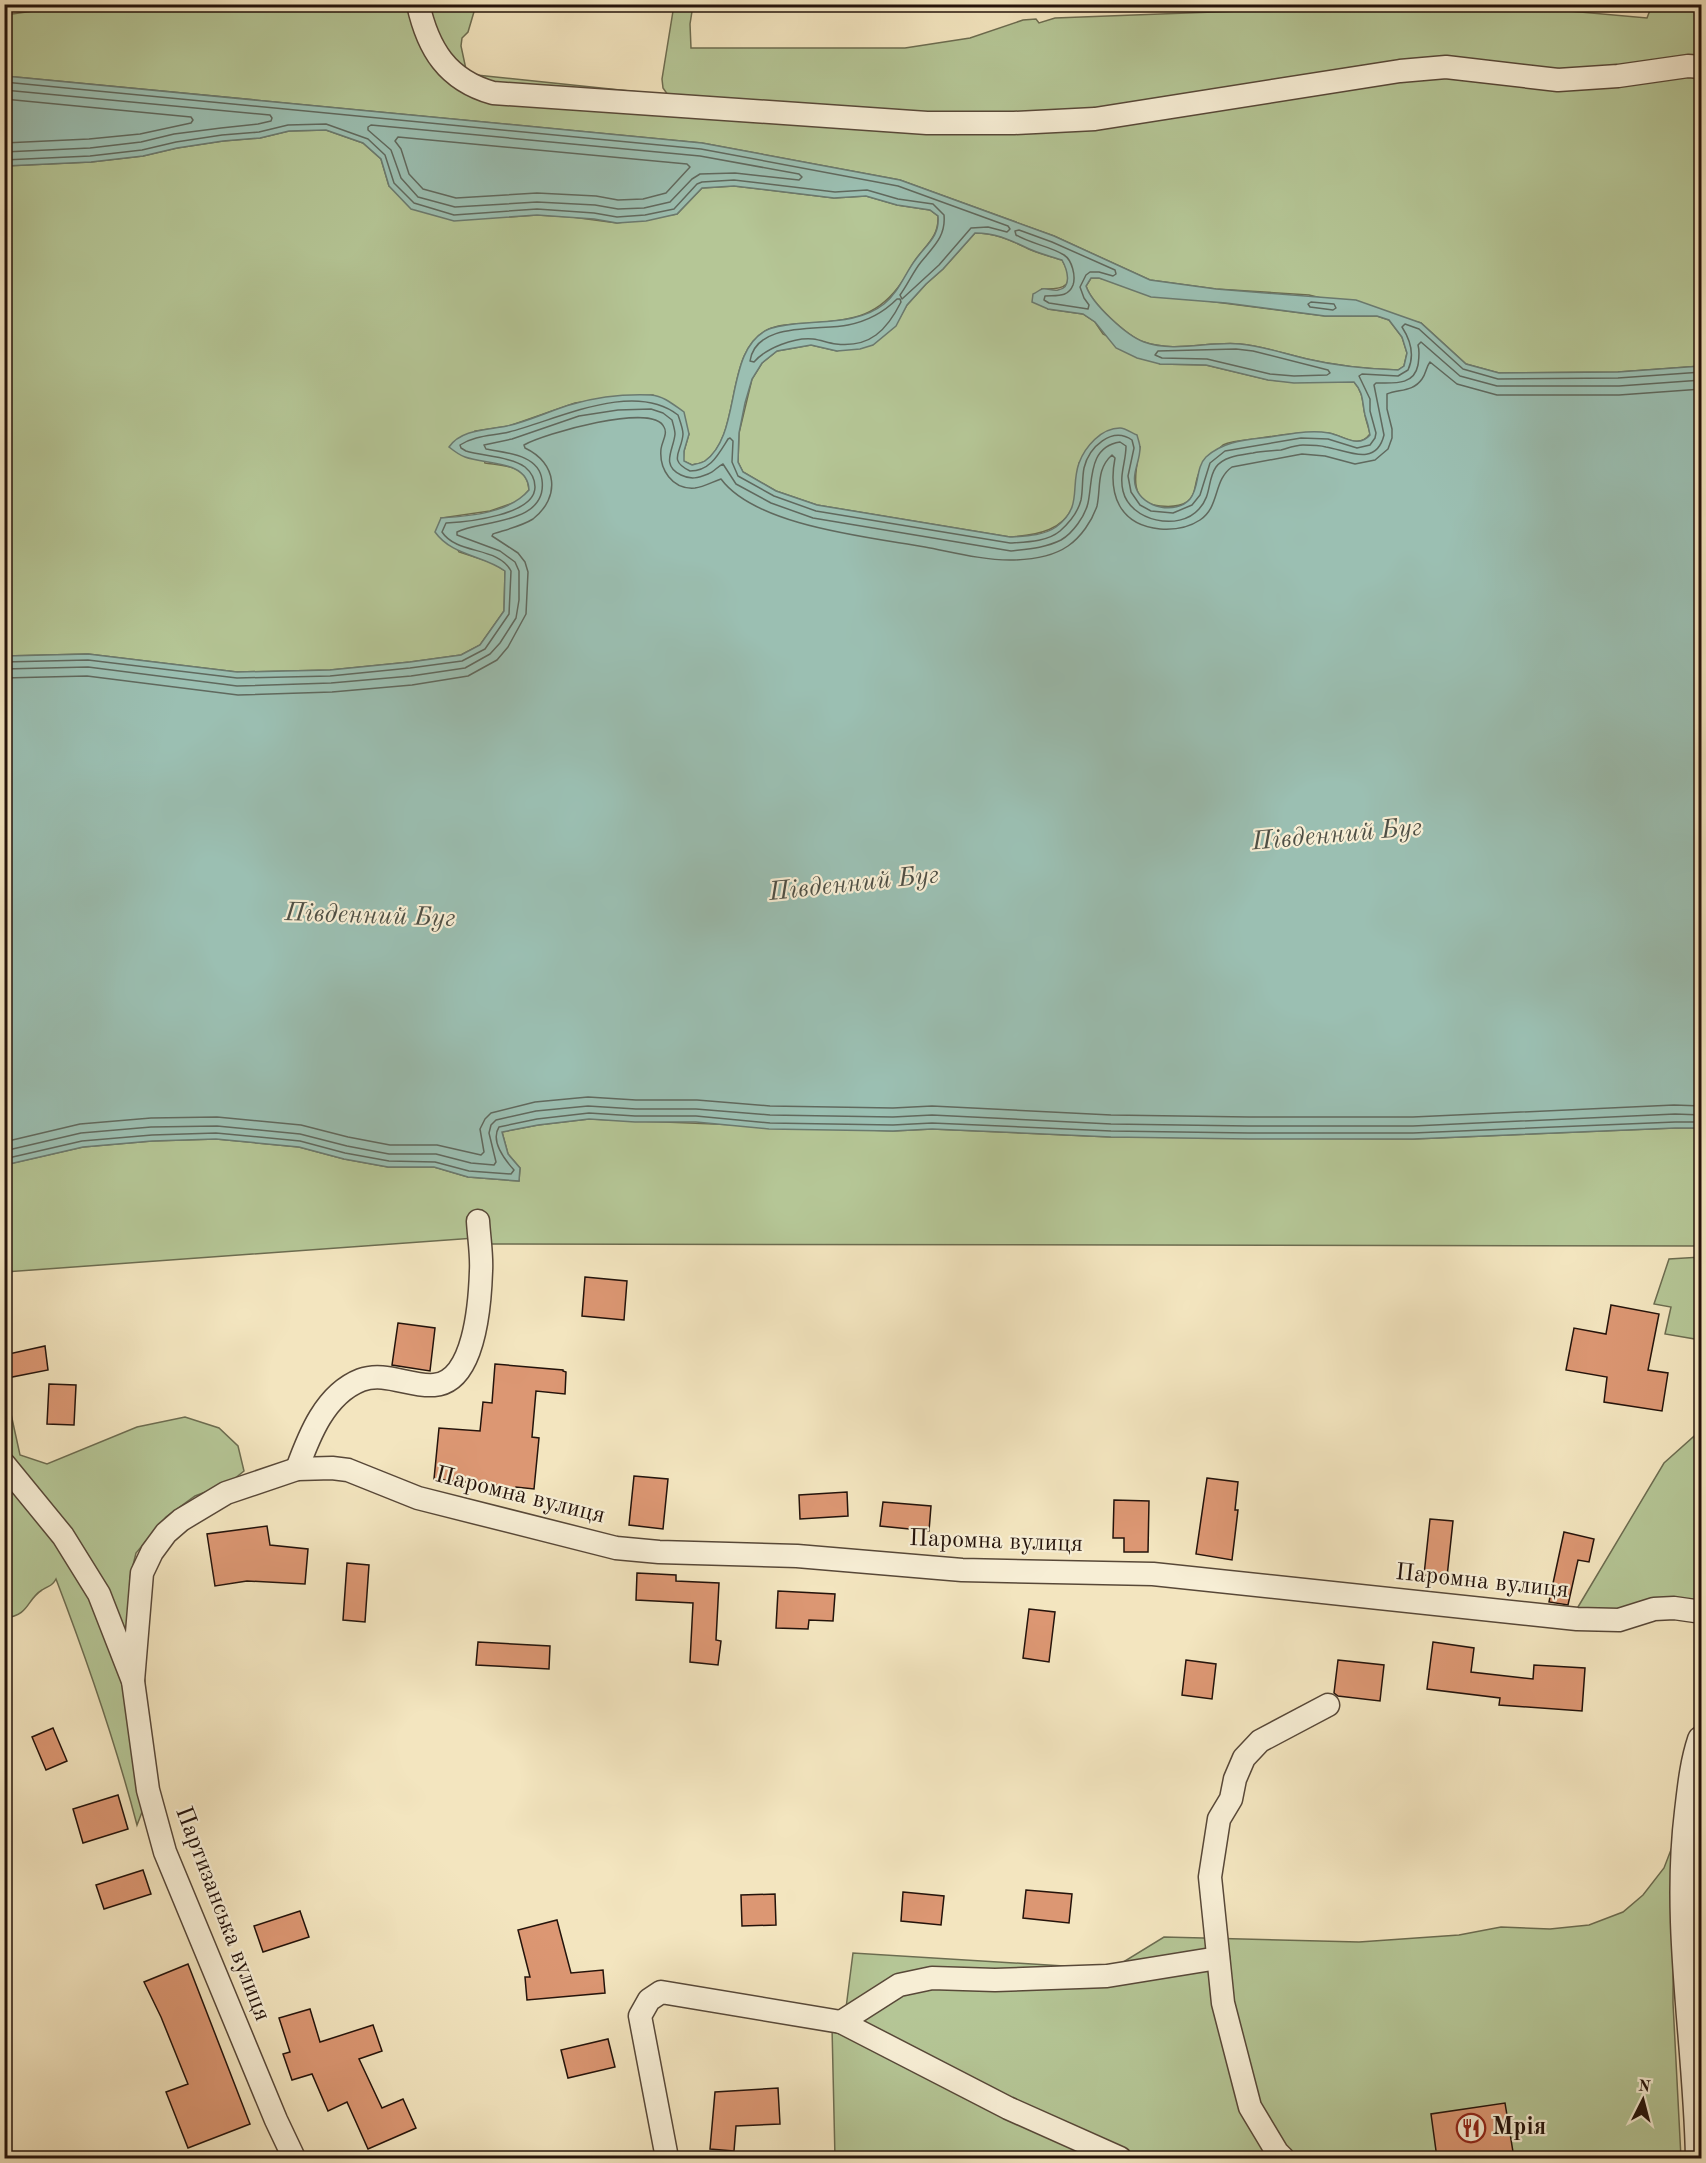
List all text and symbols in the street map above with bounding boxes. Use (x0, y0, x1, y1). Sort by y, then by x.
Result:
water label: Південний Буг (1250, 815, 1423, 856)
water label: Південний Буг (766, 862, 941, 906)
water label: Південний Буг (283, 900, 456, 932)
street label: Паромна вулиця (433, 1463, 607, 1529)
street label: Паромна вулиця (909, 1527, 1083, 1557)
street label: Паромна вулиця (1394, 1561, 1570, 1603)
street label: Партизанська вулиця (170, 1804, 274, 2024)
north arrow (1613, 2070, 1673, 2130)
text: N (1637, 2078, 1652, 2096)
restaurant icon: Мрія (1455, 2112, 1487, 2144)
place label: Мрія (1492, 2116, 1546, 2140)

